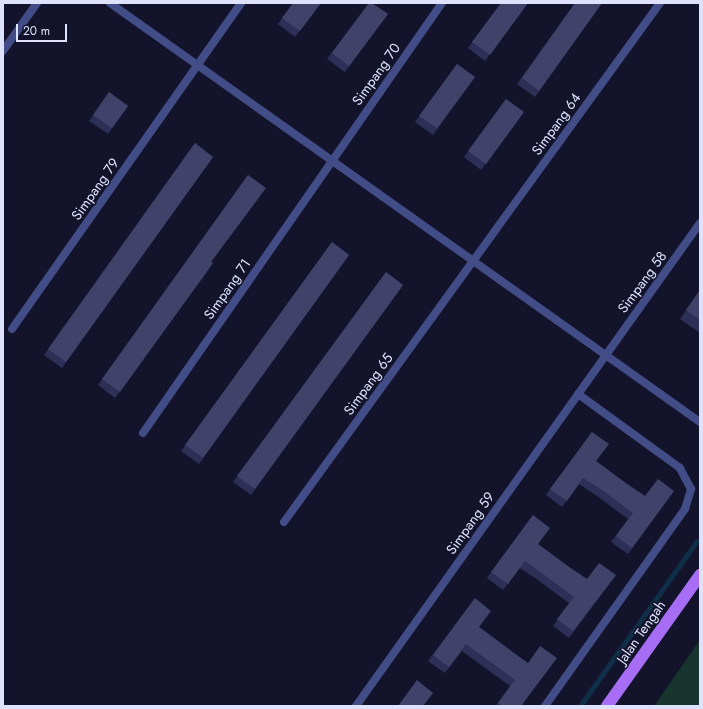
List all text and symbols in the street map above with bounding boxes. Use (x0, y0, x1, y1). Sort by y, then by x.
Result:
scale bar (18, 16, 69, 42)
text: 20 m (23, 22, 50, 40)
street label: Simpang 70 (348, 40, 404, 108)
street label: Simpang 64 (528, 90, 584, 158)
street label: Simpang 79 (68, 155, 122, 223)
street label: Simpang 58 (614, 248, 670, 316)
street label: Simpang 71 (200, 255, 254, 323)
street label: Simpang 65 (340, 350, 396, 418)
street label: Simpang 59 (442, 489, 498, 557)
street label: Jalan Tengah (613, 597, 669, 667)

